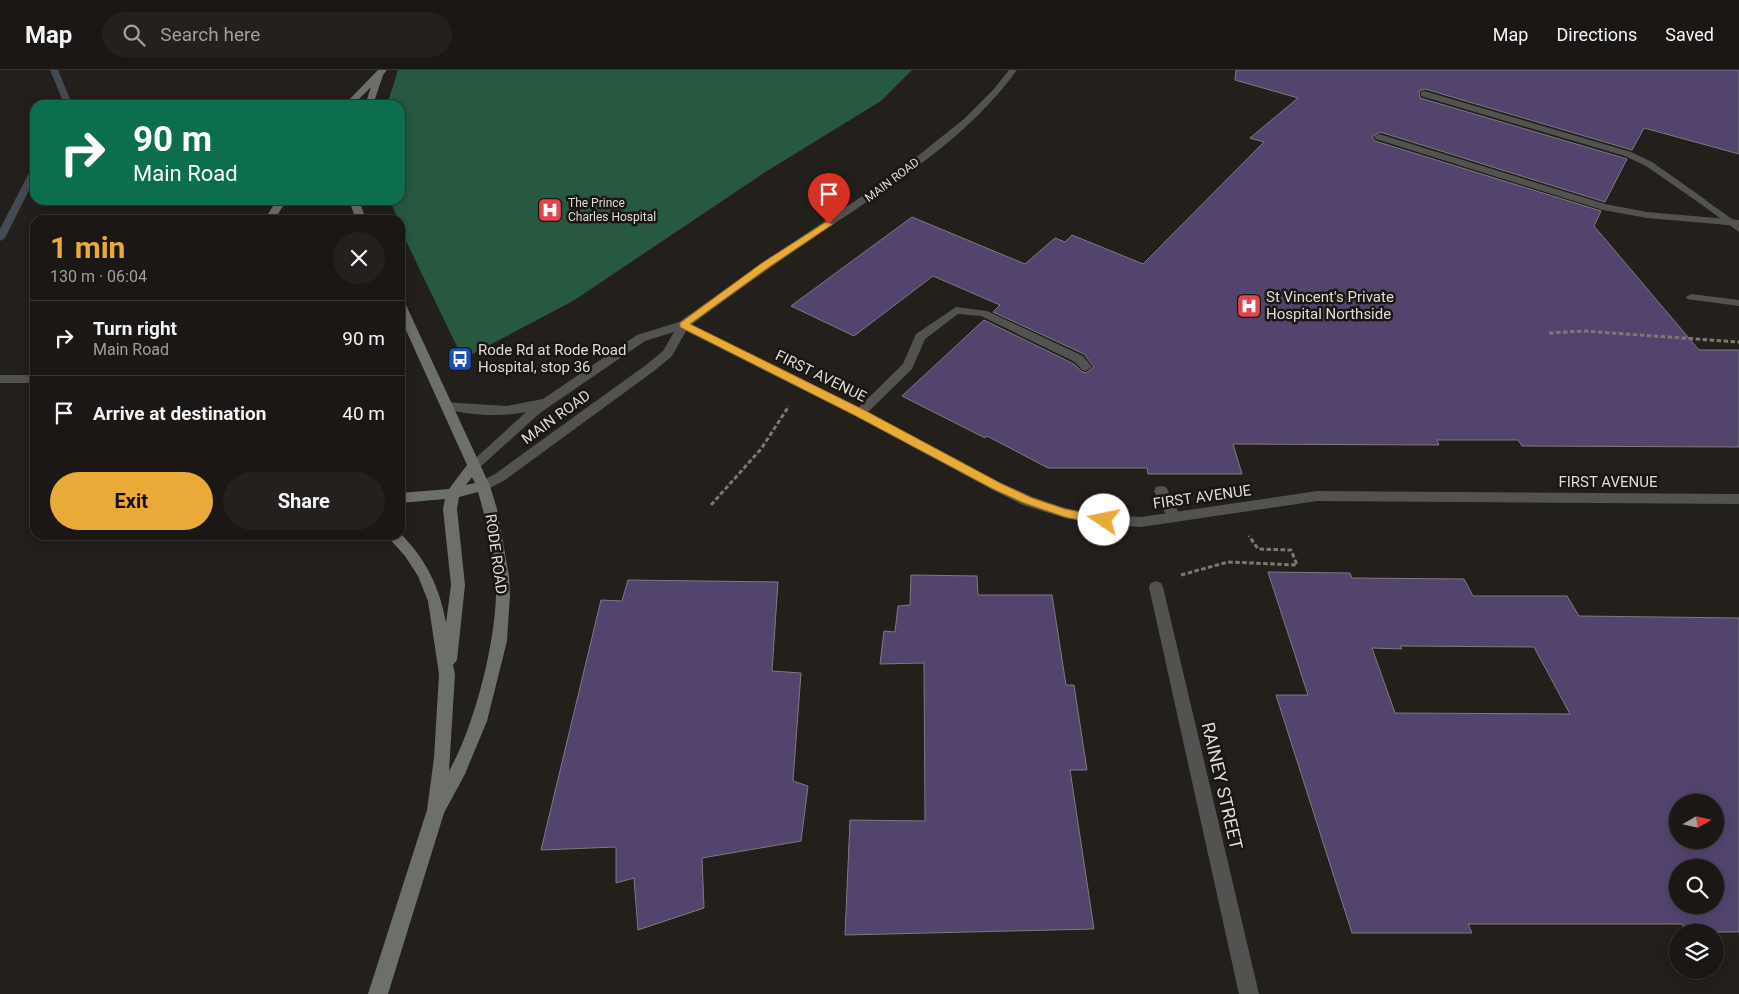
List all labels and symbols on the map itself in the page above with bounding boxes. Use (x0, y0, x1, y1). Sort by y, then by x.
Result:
street label: MAIN ROAD (862, 155, 922, 205)
pin (808, 173, 850, 224)
place label: The Prince Charles Hospital (568, 196, 656, 224)
hospital icon: The Prince Charles Hospital (537, 197, 563, 223)
place label: St Vincent's Private Hospital Northside (1266, 288, 1394, 323)
hospital icon: St Vincent's Private Hospital Northside (1236, 293, 1262, 319)
place label: Rode Rd at Rode Road Hospital, stop 36 (478, 341, 627, 376)
bus stop icon: Rode Rd at Rode Road Hospital, stop 36 (447, 346, 473, 372)
street label: FIRST AVENUE (773, 346, 870, 406)
street label: MAIN ROAD (518, 386, 594, 448)
street label: FIRST AVENUE (1558, 473, 1658, 491)
street label: FIRST AVENUE (1152, 481, 1253, 513)
position arrow (1077, 493, 1129, 545)
street label: RODE ROAD (481, 513, 511, 595)
street label: RAINEY STREET (1198, 720, 1247, 852)
north arrow (1669, 794, 1724, 849)

